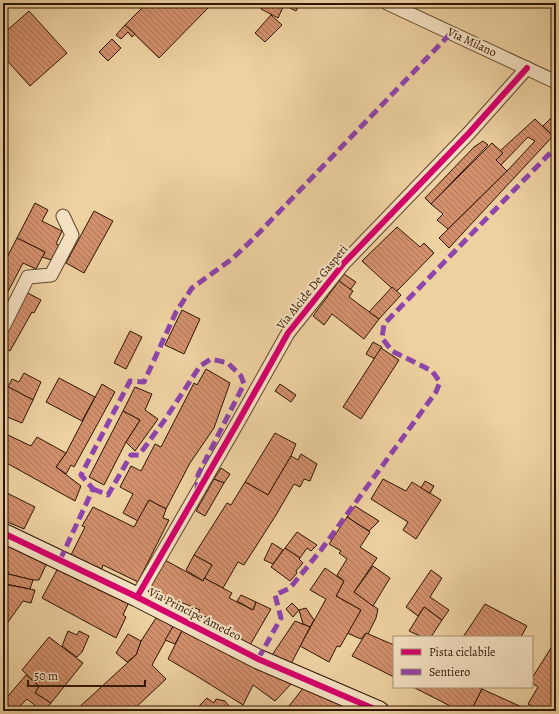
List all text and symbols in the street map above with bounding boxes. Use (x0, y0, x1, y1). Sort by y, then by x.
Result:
street label: Via Milano (444, 23, 499, 60)
street label: Via Alcide De Gasperi (272, 241, 351, 334)
street label: Via Principe Amedeo (145, 583, 244, 644)
legend (393, 636, 533, 688)
text: Pista ciclabile (429, 644, 496, 660)
scale bar (28, 662, 145, 688)
text: Sentiero (429, 664, 470, 680)
text: 50 m (34, 668, 58, 684)

